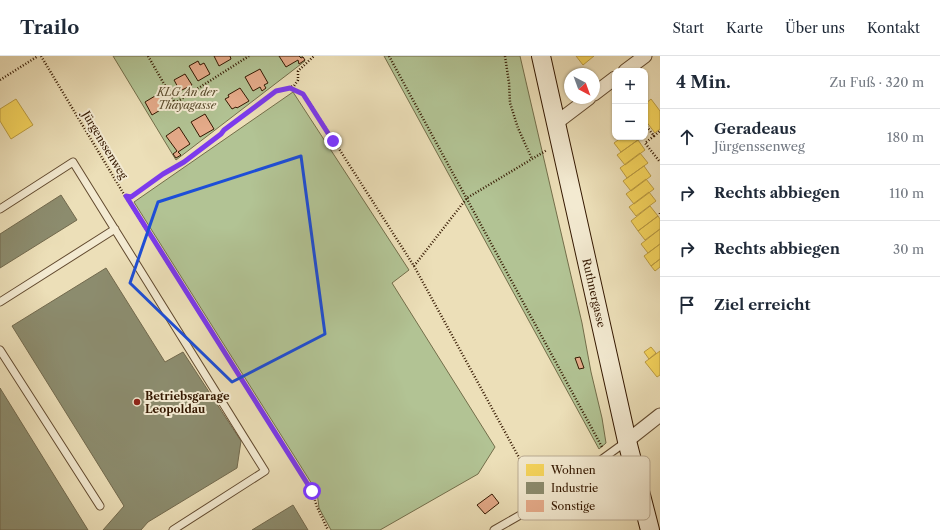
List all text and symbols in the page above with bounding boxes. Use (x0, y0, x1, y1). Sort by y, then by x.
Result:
text: Trailo (20, 16, 79, 39)
text: Start (672, 19, 704, 37)
text: Karte (726, 19, 763, 37)
text: Über uns (785, 19, 845, 37)
text: Kontakt (867, 19, 920, 37)
north arrow (564, 68, 600, 104)
map controls (612, 68, 648, 140)
button: + (612, 68, 648, 104)
text: 4 Min. (676, 72, 731, 92)
text: Zu Fuß · 320 m (830, 74, 924, 90)
park label: KLG An der Thayagasse (156, 85, 218, 112)
button: − (612, 104, 648, 140)
street label: Jürgenssenweg (78, 107, 131, 182)
text: Geradeaus (714, 119, 796, 138)
icon: ahead (676, 126, 698, 148)
text: 180 m (887, 129, 924, 145)
route end (324, 132, 342, 150)
text: Jürgenssenweg (714, 138, 805, 154)
icon: right (676, 182, 698, 204)
text: Rechts abbiegen (714, 183, 840, 202)
text: 110 m (889, 185, 924, 201)
icon: right (676, 238, 698, 260)
text: Rechts abbiegen (714, 239, 840, 258)
text: 30 m (893, 241, 924, 257)
street label: Ruthnergasse (579, 257, 609, 329)
icon: arrive (676, 294, 698, 316)
text: Ziel erreicht (714, 295, 810, 314)
place label: Betriebsgarage Leopoldau (145, 389, 230, 416)
marker: Betriebsgarage Leopoldau (132, 397, 142, 407)
legend (518, 456, 650, 520)
text: Wohnen (550, 463, 596, 477)
text: Industrie (551, 481, 598, 495)
route start (303, 482, 321, 500)
text: Sonstige (551, 499, 595, 513)

